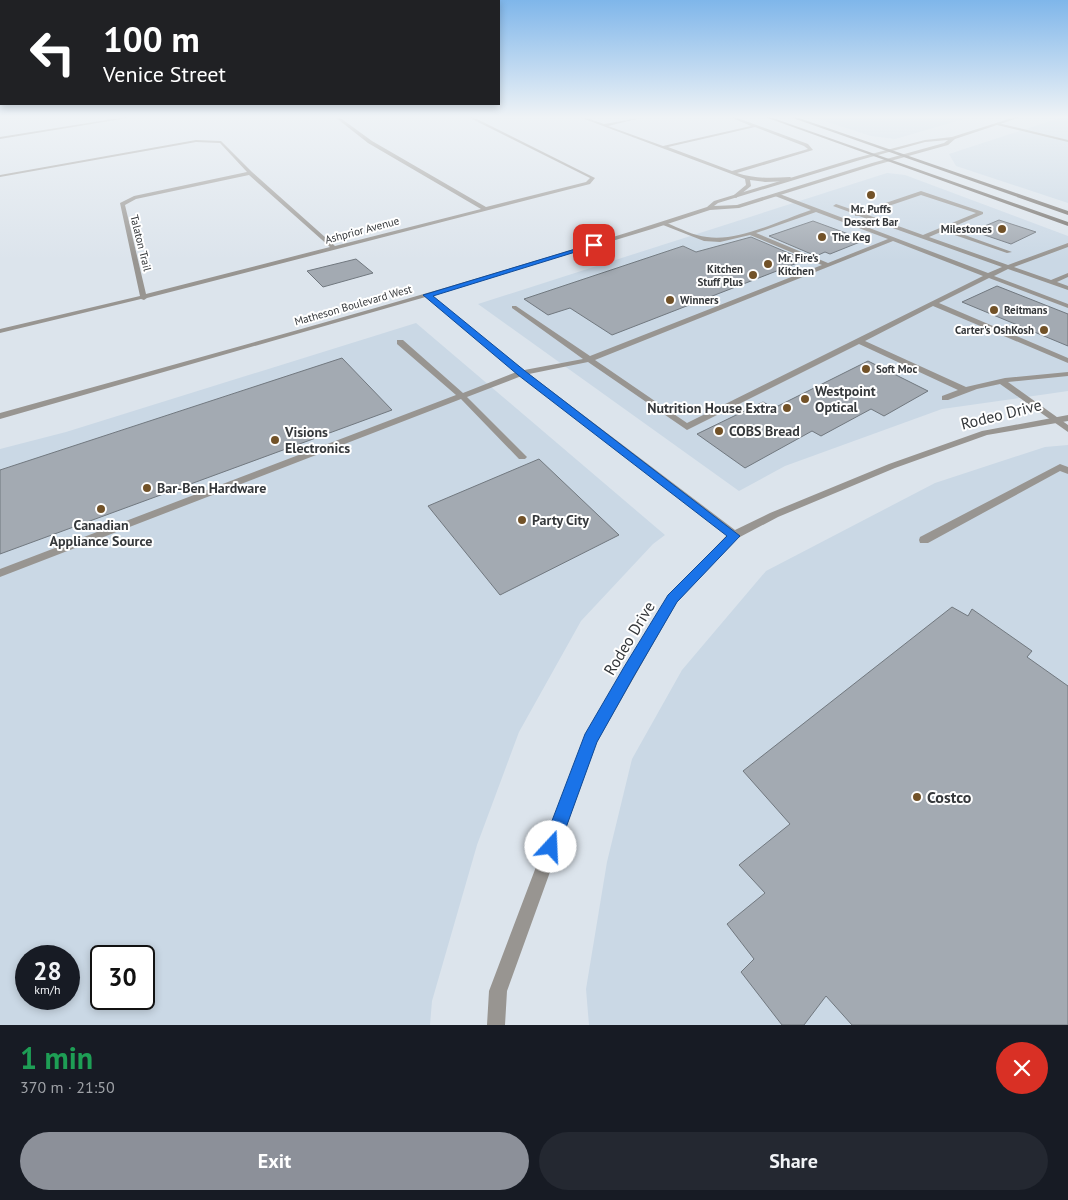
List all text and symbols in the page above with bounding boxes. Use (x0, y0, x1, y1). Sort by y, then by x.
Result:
text: 100 m (103, 16, 200, 62)
icon: left (20, 20, 85, 85)
text: Venice Street (103, 60, 226, 88)
marker: Mr. Puffs Dessert Bar (865, 189, 877, 201)
place label: Mr. Puffs Dessert Bar (844, 202, 898, 229)
street label: Talaton Trail (127, 213, 155, 273)
street label: Ashprior Avenue (323, 213, 401, 247)
place label: Milestones (941, 222, 992, 236)
marker: Milestones (996, 223, 1008, 235)
pin (573, 224, 615, 266)
place label: The Keg (832, 230, 870, 244)
icon: arrive (580, 231, 608, 259)
marker: The Keg (816, 231, 828, 243)
place label: Mr. Fire’s Kitchen (778, 251, 819, 278)
marker: Mr. Fire’s Kitchen (762, 258, 774, 270)
place label: Kitchen Stuff Plus (697, 262, 743, 289)
marker: Kitchen Stuff Plus (747, 269, 759, 281)
street label: Matheson Boulevard West (293, 281, 414, 328)
place label: Winners (680, 293, 719, 307)
marker: Winners (664, 294, 676, 306)
place label: Reitmans (1004, 303, 1048, 317)
marker: Reitmans (988, 304, 1000, 316)
place label: Carter's OshKosh (955, 323, 1034, 337)
marker: Carter's OshKosh (1038, 324, 1050, 336)
place label: Soft Moc (876, 362, 917, 376)
marker: Soft Moc (860, 363, 872, 375)
place label: Westpoint Optical (815, 382, 876, 416)
marker: Westpoint Optical (799, 393, 811, 405)
street label: Rodeo Drive (959, 394, 1043, 434)
place label: Nutrition House Extra (647, 399, 777, 417)
marker: Nutrition House Extra (781, 402, 793, 414)
place label: COBS Bread (729, 422, 800, 440)
place label: Visions Electronics (284, 423, 350, 457)
marker: COBS Bread (713, 425, 725, 437)
marker: Visions Electronics (269, 434, 281, 446)
place label: Bar-Ben Hardware (157, 479, 266, 497)
marker: Bar-Ben Hardware (141, 482, 153, 494)
marker: Canadian Appliance Source (95, 503, 107, 515)
place label: Party City (532, 511, 589, 529)
marker: Party City (516, 514, 528, 526)
place label: Canadian Appliance Source (50, 516, 152, 550)
street label: Rodeo Drive (599, 597, 659, 679)
place label: Costco (927, 787, 972, 807)
marker: Costco (911, 791, 923, 803)
position arrow (524, 820, 576, 872)
speed limit sign: 30 (90, 945, 155, 1010)
text: 28 (33, 955, 62, 987)
text: km/h (34, 982, 61, 997)
text: 1 min (20, 1038, 93, 1077)
button: close (996, 1042, 1048, 1094)
text: 370 m · 21:50 (20, 1077, 115, 1097)
button: Exit (20, 1132, 529, 1190)
button: Share (539, 1132, 1048, 1190)

